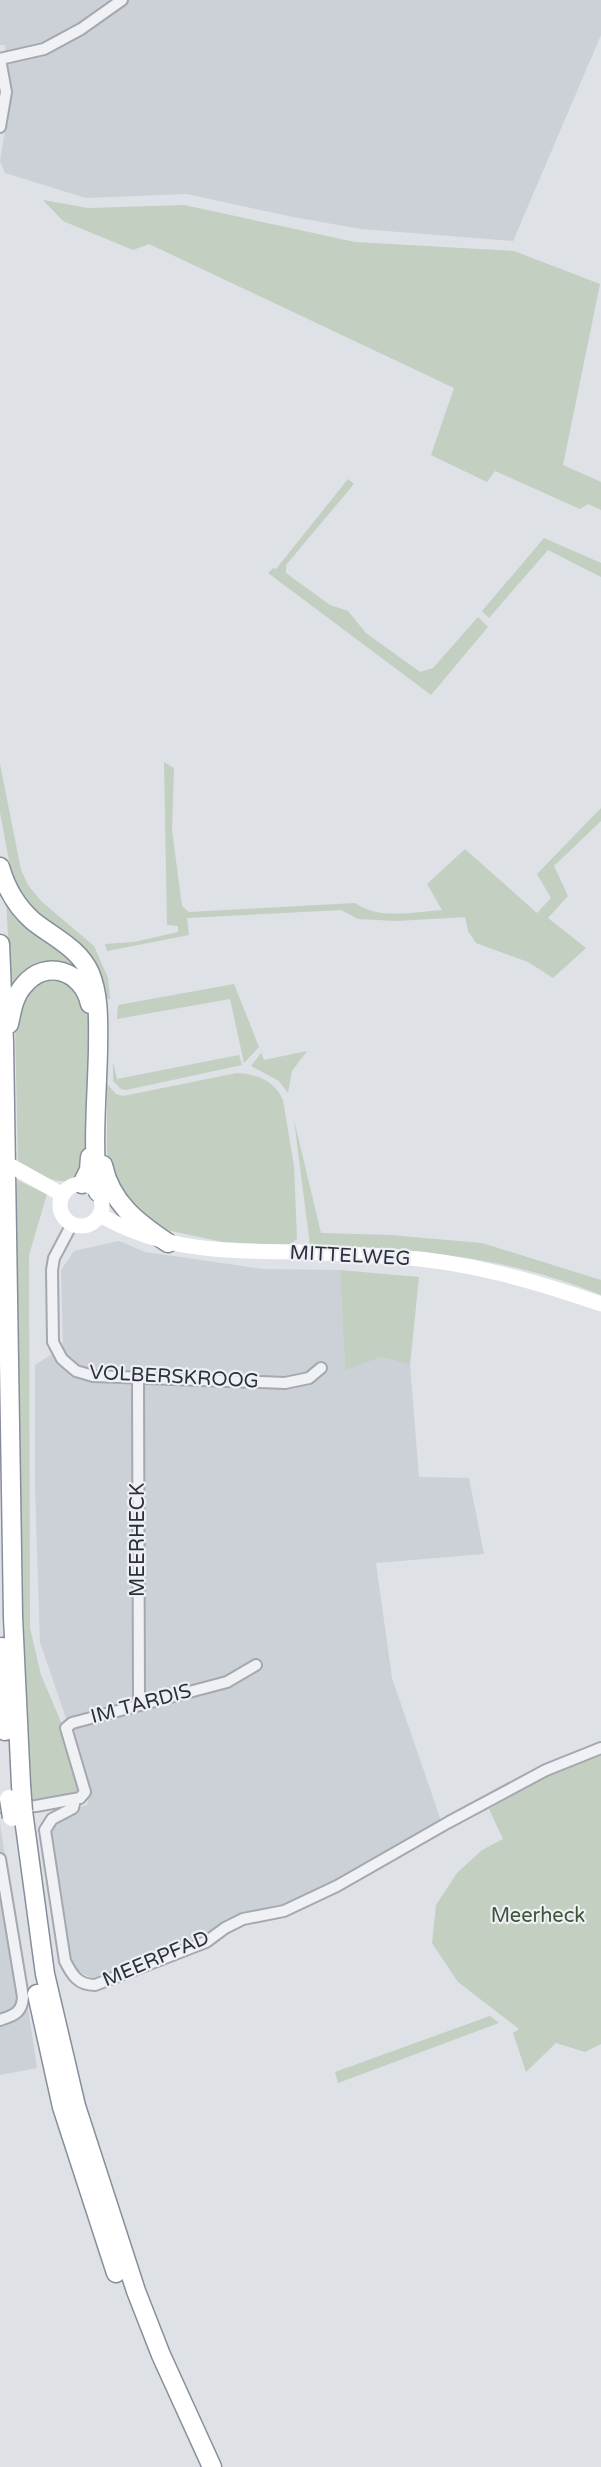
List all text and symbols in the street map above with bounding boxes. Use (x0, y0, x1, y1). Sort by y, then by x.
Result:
street label: MITTELWEG (289, 1241, 411, 1271)
street label: VOLBERSKROOG (89, 1361, 259, 1393)
street label: MEERHECK (126, 1483, 150, 1597)
street label: IM TARDIS (88, 1679, 194, 1729)
park label: Meerheck (491, 1904, 585, 1928)
street label: MEERPFAD (99, 1926, 213, 1992)

